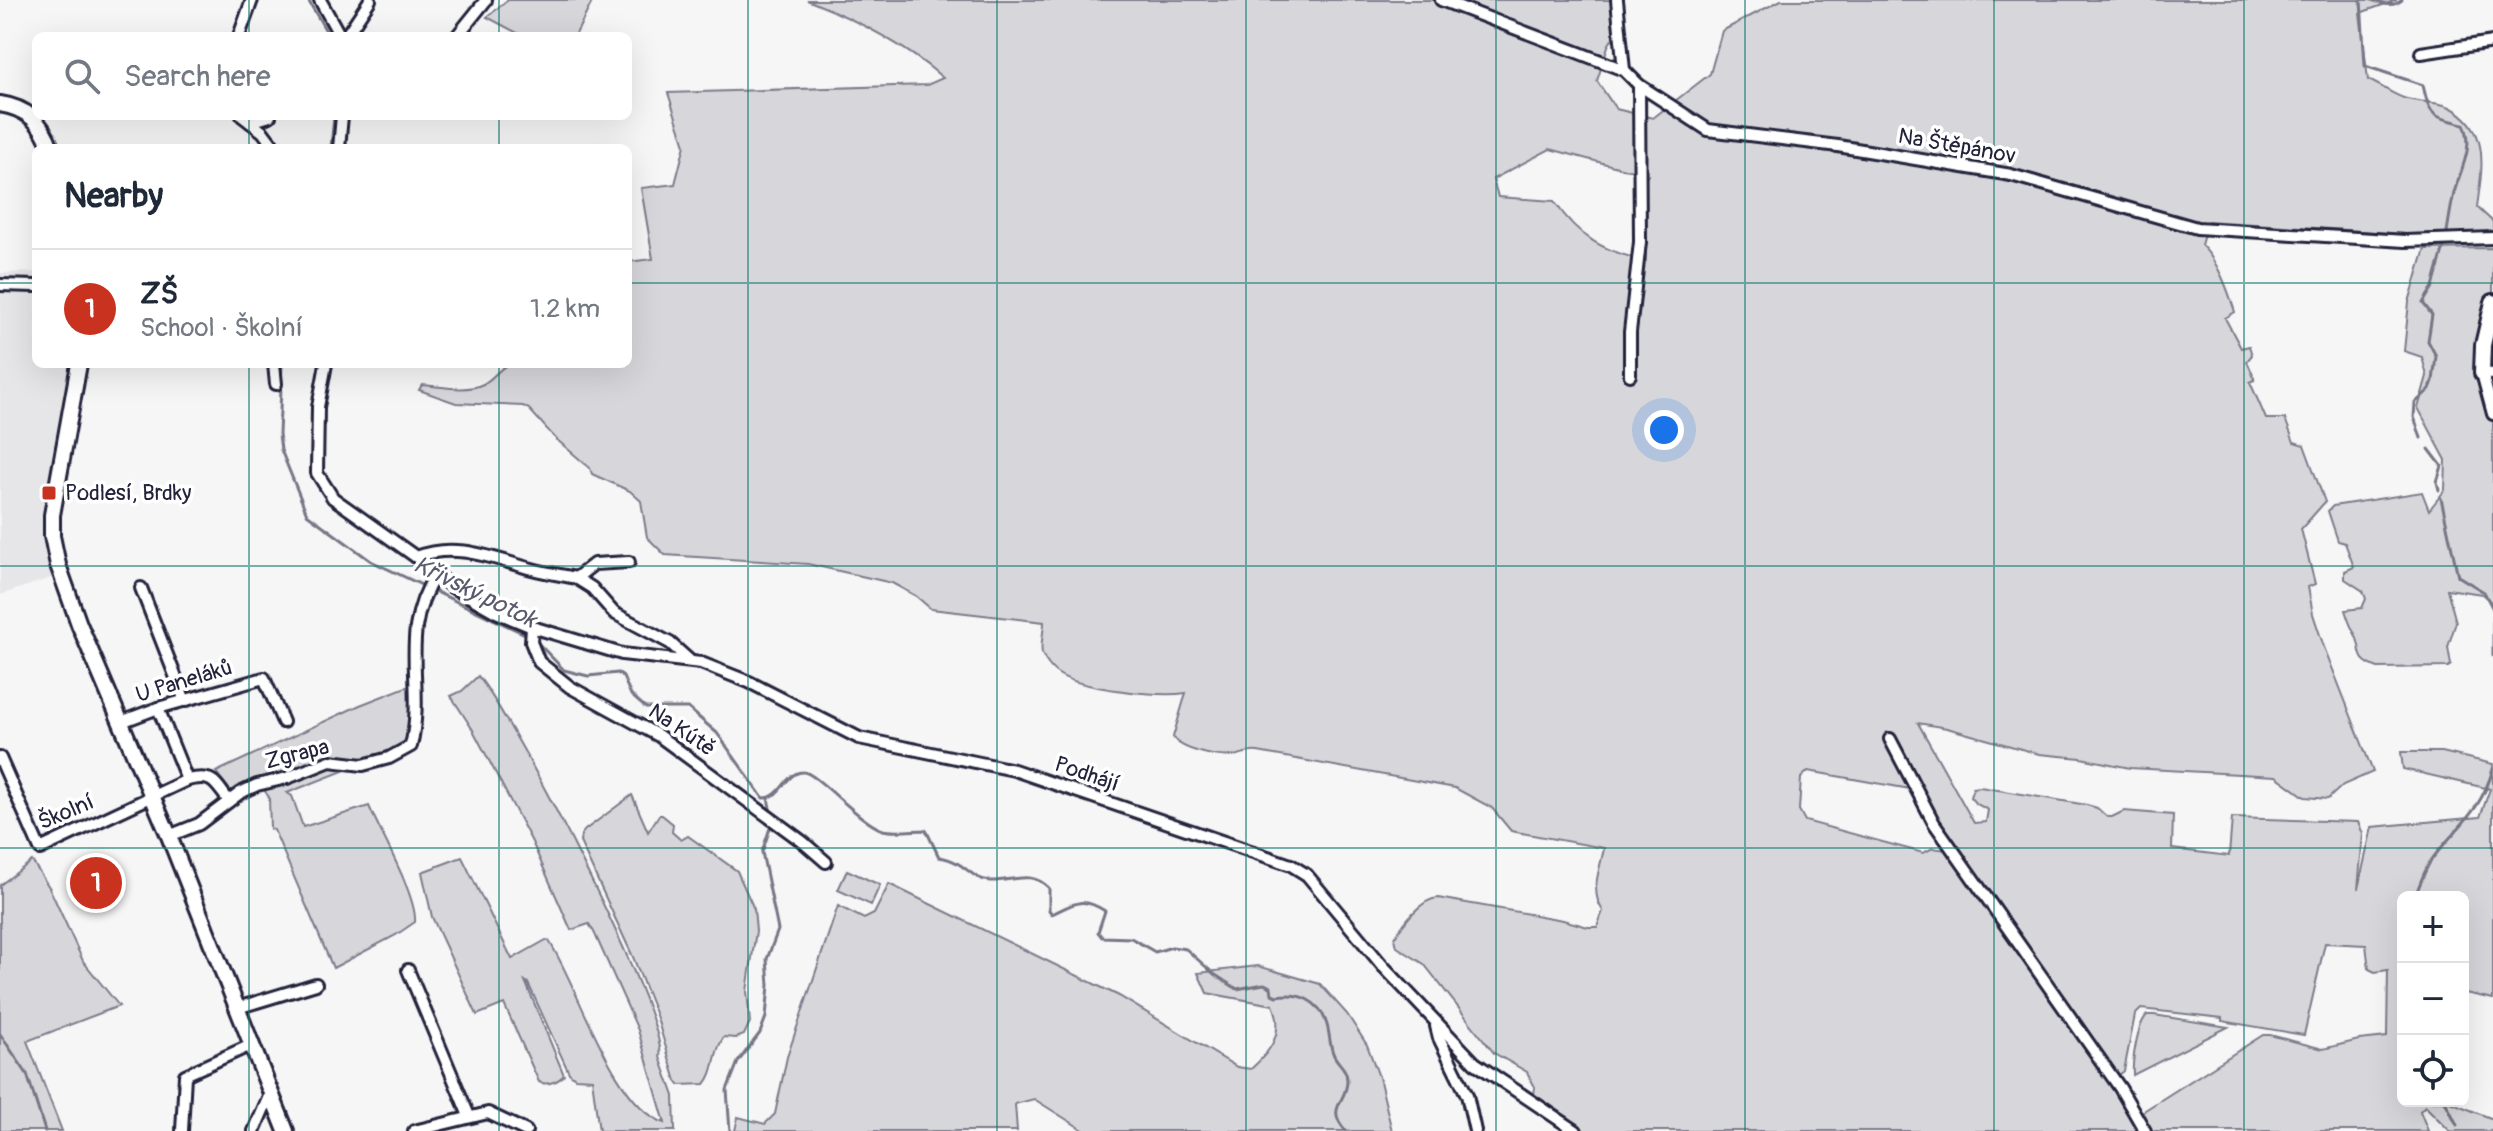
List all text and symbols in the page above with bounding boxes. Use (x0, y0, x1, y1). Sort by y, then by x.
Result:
search box (32, 32, 632, 120)
icon: search (60, 54, 104, 98)
text: Search here (124, 58, 271, 95)
street label: Na Štěpánov (1896, 122, 2018, 170)
text: Nearby (64, 175, 163, 218)
text: ZŠ (140, 275, 178, 312)
text: 1 (85, 293, 95, 325)
text: 1.2 km (530, 293, 600, 325)
text: School · Školní (140, 312, 303, 344)
your location (1644, 410, 1684, 450)
place label: Podlesí, Brdky (65, 479, 191, 507)
marker: Podlesí, Brdky (40, 484, 58, 502)
water label: Křivský potok (409, 550, 543, 635)
street label: U Paneláků (132, 653, 236, 709)
street label: Na Kútě (643, 697, 721, 763)
street label: Zgrapa (262, 733, 332, 775)
street label: Podhájí (1051, 750, 1123, 798)
street label: Školní (34, 788, 98, 836)
pin: 1 (70, 853, 122, 913)
map controls (2397, 891, 2469, 1107)
button: + (2397, 891, 2469, 963)
button: − (2397, 963, 2469, 1035)
button: locate (2397, 1035, 2469, 1107)

